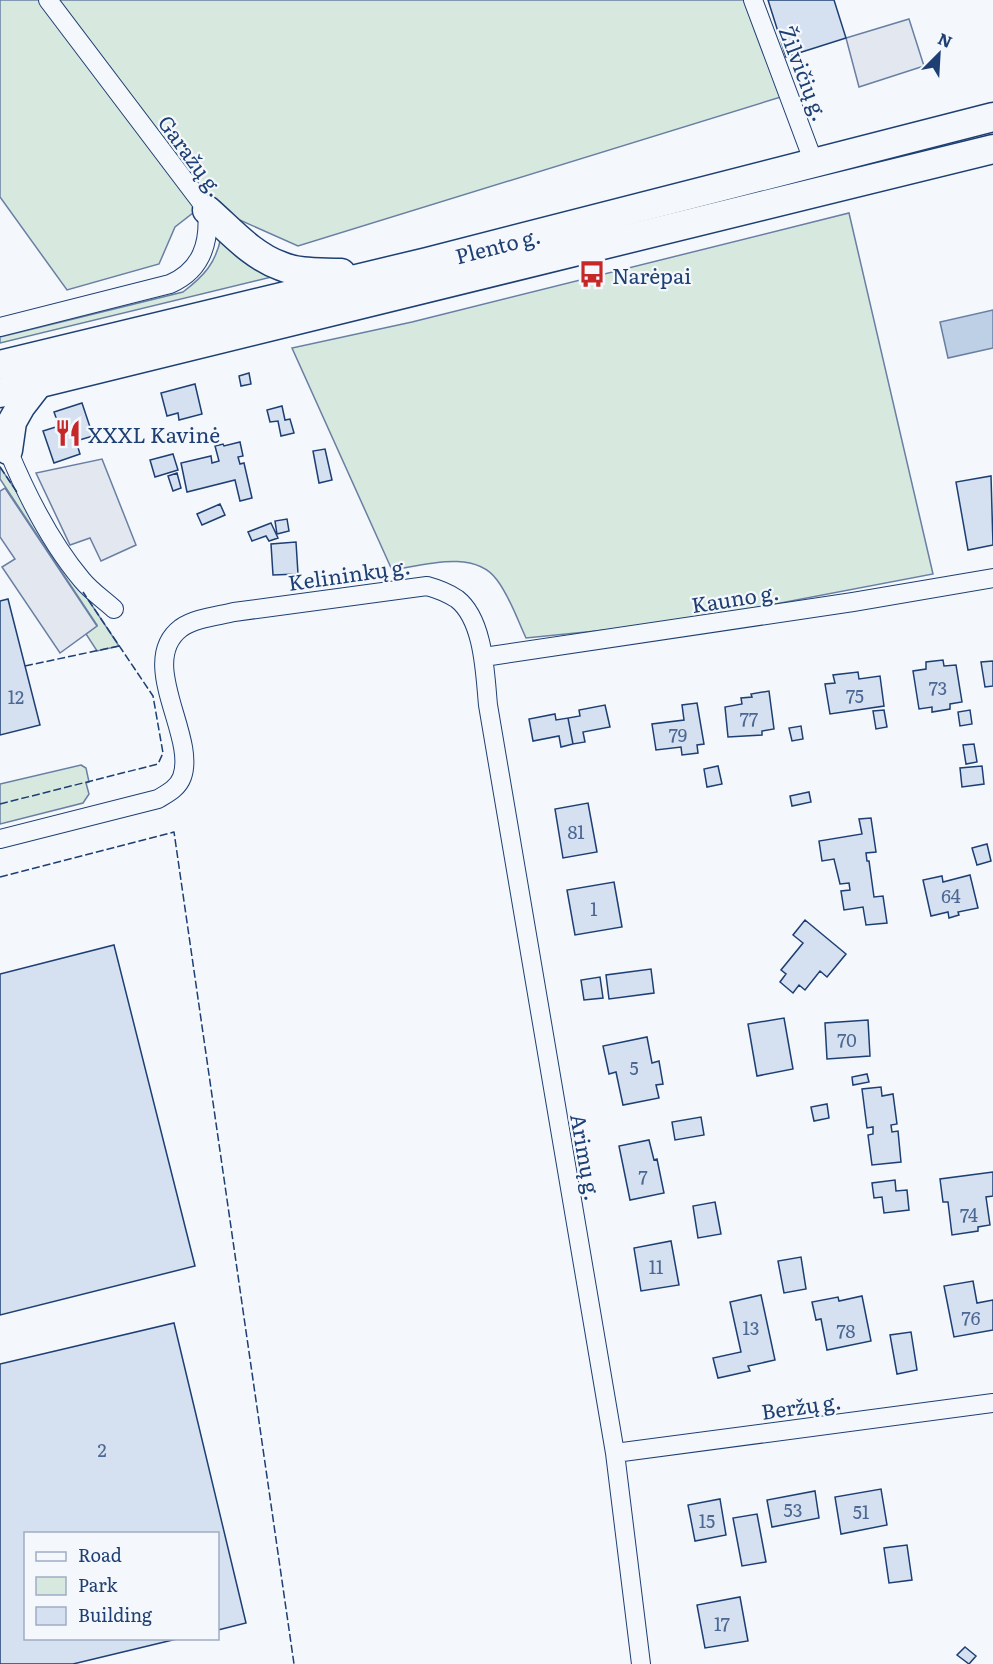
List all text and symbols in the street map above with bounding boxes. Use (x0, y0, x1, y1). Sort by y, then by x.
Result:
street label: Žilvičių g. (773, 21, 837, 125)
north arrow (909, 24, 969, 84)
text: N (934, 26, 957, 53)
street label: Garažų g. (152, 108, 232, 202)
street label: Plento g. (451, 218, 544, 270)
bus stop icon: Narėpai (577, 259, 607, 289)
place label: Narėpai (612, 259, 691, 290)
restaurant icon: XXXL Kavinė (53, 418, 83, 448)
place label: XXXL Kavinė (88, 418, 220, 449)
street label: Kelininkų g. (286, 549, 412, 597)
street label: Kauno g. (689, 575, 781, 619)
house number: 73 (929, 674, 947, 701)
house number: 75 (846, 682, 864, 709)
house number: 12 (8, 683, 24, 710)
house number: 77 (740, 705, 758, 732)
house number: 79 (669, 721, 687, 748)
house number: 81 (567, 818, 585, 845)
house number: 64 (941, 882, 961, 909)
house number: 1 (590, 895, 598, 922)
house number: 70 (837, 1026, 857, 1053)
house number: 5 (629, 1054, 639, 1081)
street label: Arimų g. (564, 1111, 610, 1203)
house number: 7 (638, 1163, 648, 1190)
house number: 74 (960, 1201, 978, 1228)
house number: 11 (649, 1253, 663, 1280)
house number: 76 (962, 1304, 981, 1331)
house number: 13 (742, 1314, 760, 1341)
house number: 78 (836, 1317, 856, 1344)
street label: Beržų g. (759, 1384, 843, 1426)
house number: 2 (97, 1436, 107, 1463)
house number: 53 (784, 1496, 802, 1523)
house number: 51 (853, 1498, 869, 1525)
house number: 15 (699, 1507, 715, 1534)
legend (24, 1532, 219, 1640)
text: Road (78, 1541, 122, 1568)
text: Park (78, 1571, 119, 1598)
text: Building (78, 1601, 153, 1628)
house number: 17 (714, 1610, 730, 1637)

